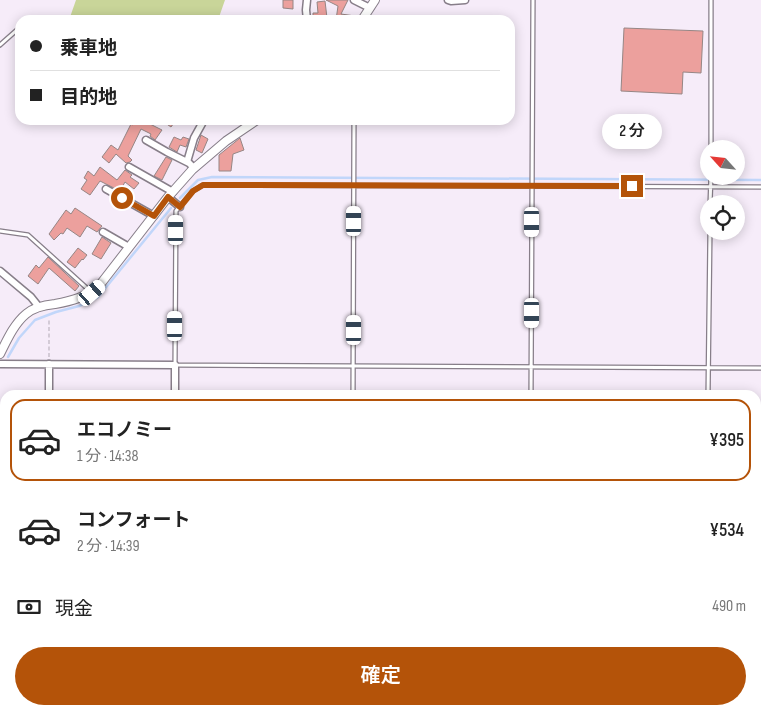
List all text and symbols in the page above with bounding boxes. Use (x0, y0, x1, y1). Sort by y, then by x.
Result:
text: 乗車地 (60, 37, 117, 60)
text: 目的地 (60, 86, 117, 109)
callout: 2 分 (602, 114, 662, 148)
text: 2 分 (619, 122, 645, 141)
north arrow (700, 140, 745, 185)
map controls (700, 140, 745, 240)
route end (621, 175, 643, 197)
route start (111, 187, 133, 209)
button: locate (700, 195, 745, 240)
car (346, 206, 361, 236)
car (524, 207, 539, 237)
car (168, 215, 183, 245)
car (75, 277, 108, 309)
car (524, 298, 539, 328)
car (167, 311, 182, 341)
car (346, 315, 361, 345)
icon: car (17, 418, 62, 463)
text: エコノミー (77, 419, 172, 442)
text: ¥395 (709, 429, 744, 452)
text: 1 分 · 14:38 (77, 447, 138, 466)
icon: car (17, 508, 62, 553)
text: コンフォート (77, 509, 190, 532)
text: ¥534 (710, 519, 744, 542)
text: 2 分 · 14:39 (77, 537, 140, 556)
icon: cash (15, 593, 43, 621)
text: 490 m (712, 597, 746, 616)
text: 現金 (55, 598, 93, 621)
button: 確定 (15, 647, 746, 705)

